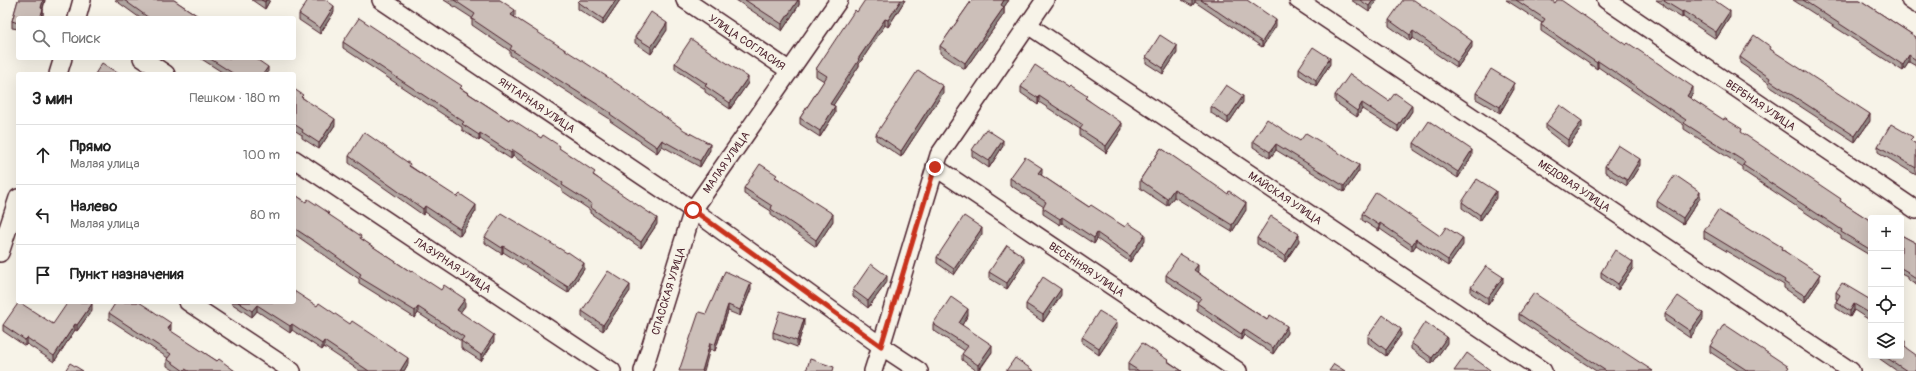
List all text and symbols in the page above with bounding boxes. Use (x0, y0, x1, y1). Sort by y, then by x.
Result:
street label: УЛИЦА СОГЛАСИЯ (706, 12, 788, 73)
search box (16, 16, 296, 60)
icon: search (30, 27, 52, 49)
text: Поиск (62, 29, 101, 48)
street label: ЯНТАРНАЯ УЛИЦА (496, 75, 578, 136)
street label: ВЕРБНАЯ УЛИЦА (1723, 77, 1798, 134)
text: 3 мин (32, 88, 72, 109)
text: Пешком · 180 m (190, 90, 280, 106)
street label: МАЛАЯ УЛИЦА (700, 129, 752, 196)
text: Прямо (70, 137, 111, 156)
icon: ahead (32, 144, 54, 166)
text: 100 m (243, 147, 280, 163)
text: Малая улица (70, 156, 140, 172)
street label: МЕДОВАЯ УЛИЦА (1536, 157, 1613, 215)
route end (926, 158, 944, 176)
street label: МАЙСКАЯ УЛИЦА (1246, 169, 1324, 228)
text: Налево (70, 197, 117, 216)
route start (684, 201, 702, 219)
icon: left (32, 204, 54, 226)
text: 80 m (250, 207, 280, 223)
map controls (1868, 215, 1904, 359)
button: + (1868, 215, 1904, 251)
text: Малая улица (70, 216, 140, 232)
street label: ЛАЗУРНАЯ УЛИЦА (411, 234, 494, 296)
street label: ВЕСЕННЯЯ УЛИЦА (1046, 240, 1127, 300)
street label: СПАССКАЯ УЛИЦА (649, 246, 688, 337)
button: − (1868, 251, 1904, 287)
icon: arrive (32, 264, 54, 286)
text: Пункт назначения (70, 265, 184, 284)
button: locate (1868, 287, 1904, 323)
button: layers (1868, 323, 1904, 359)

